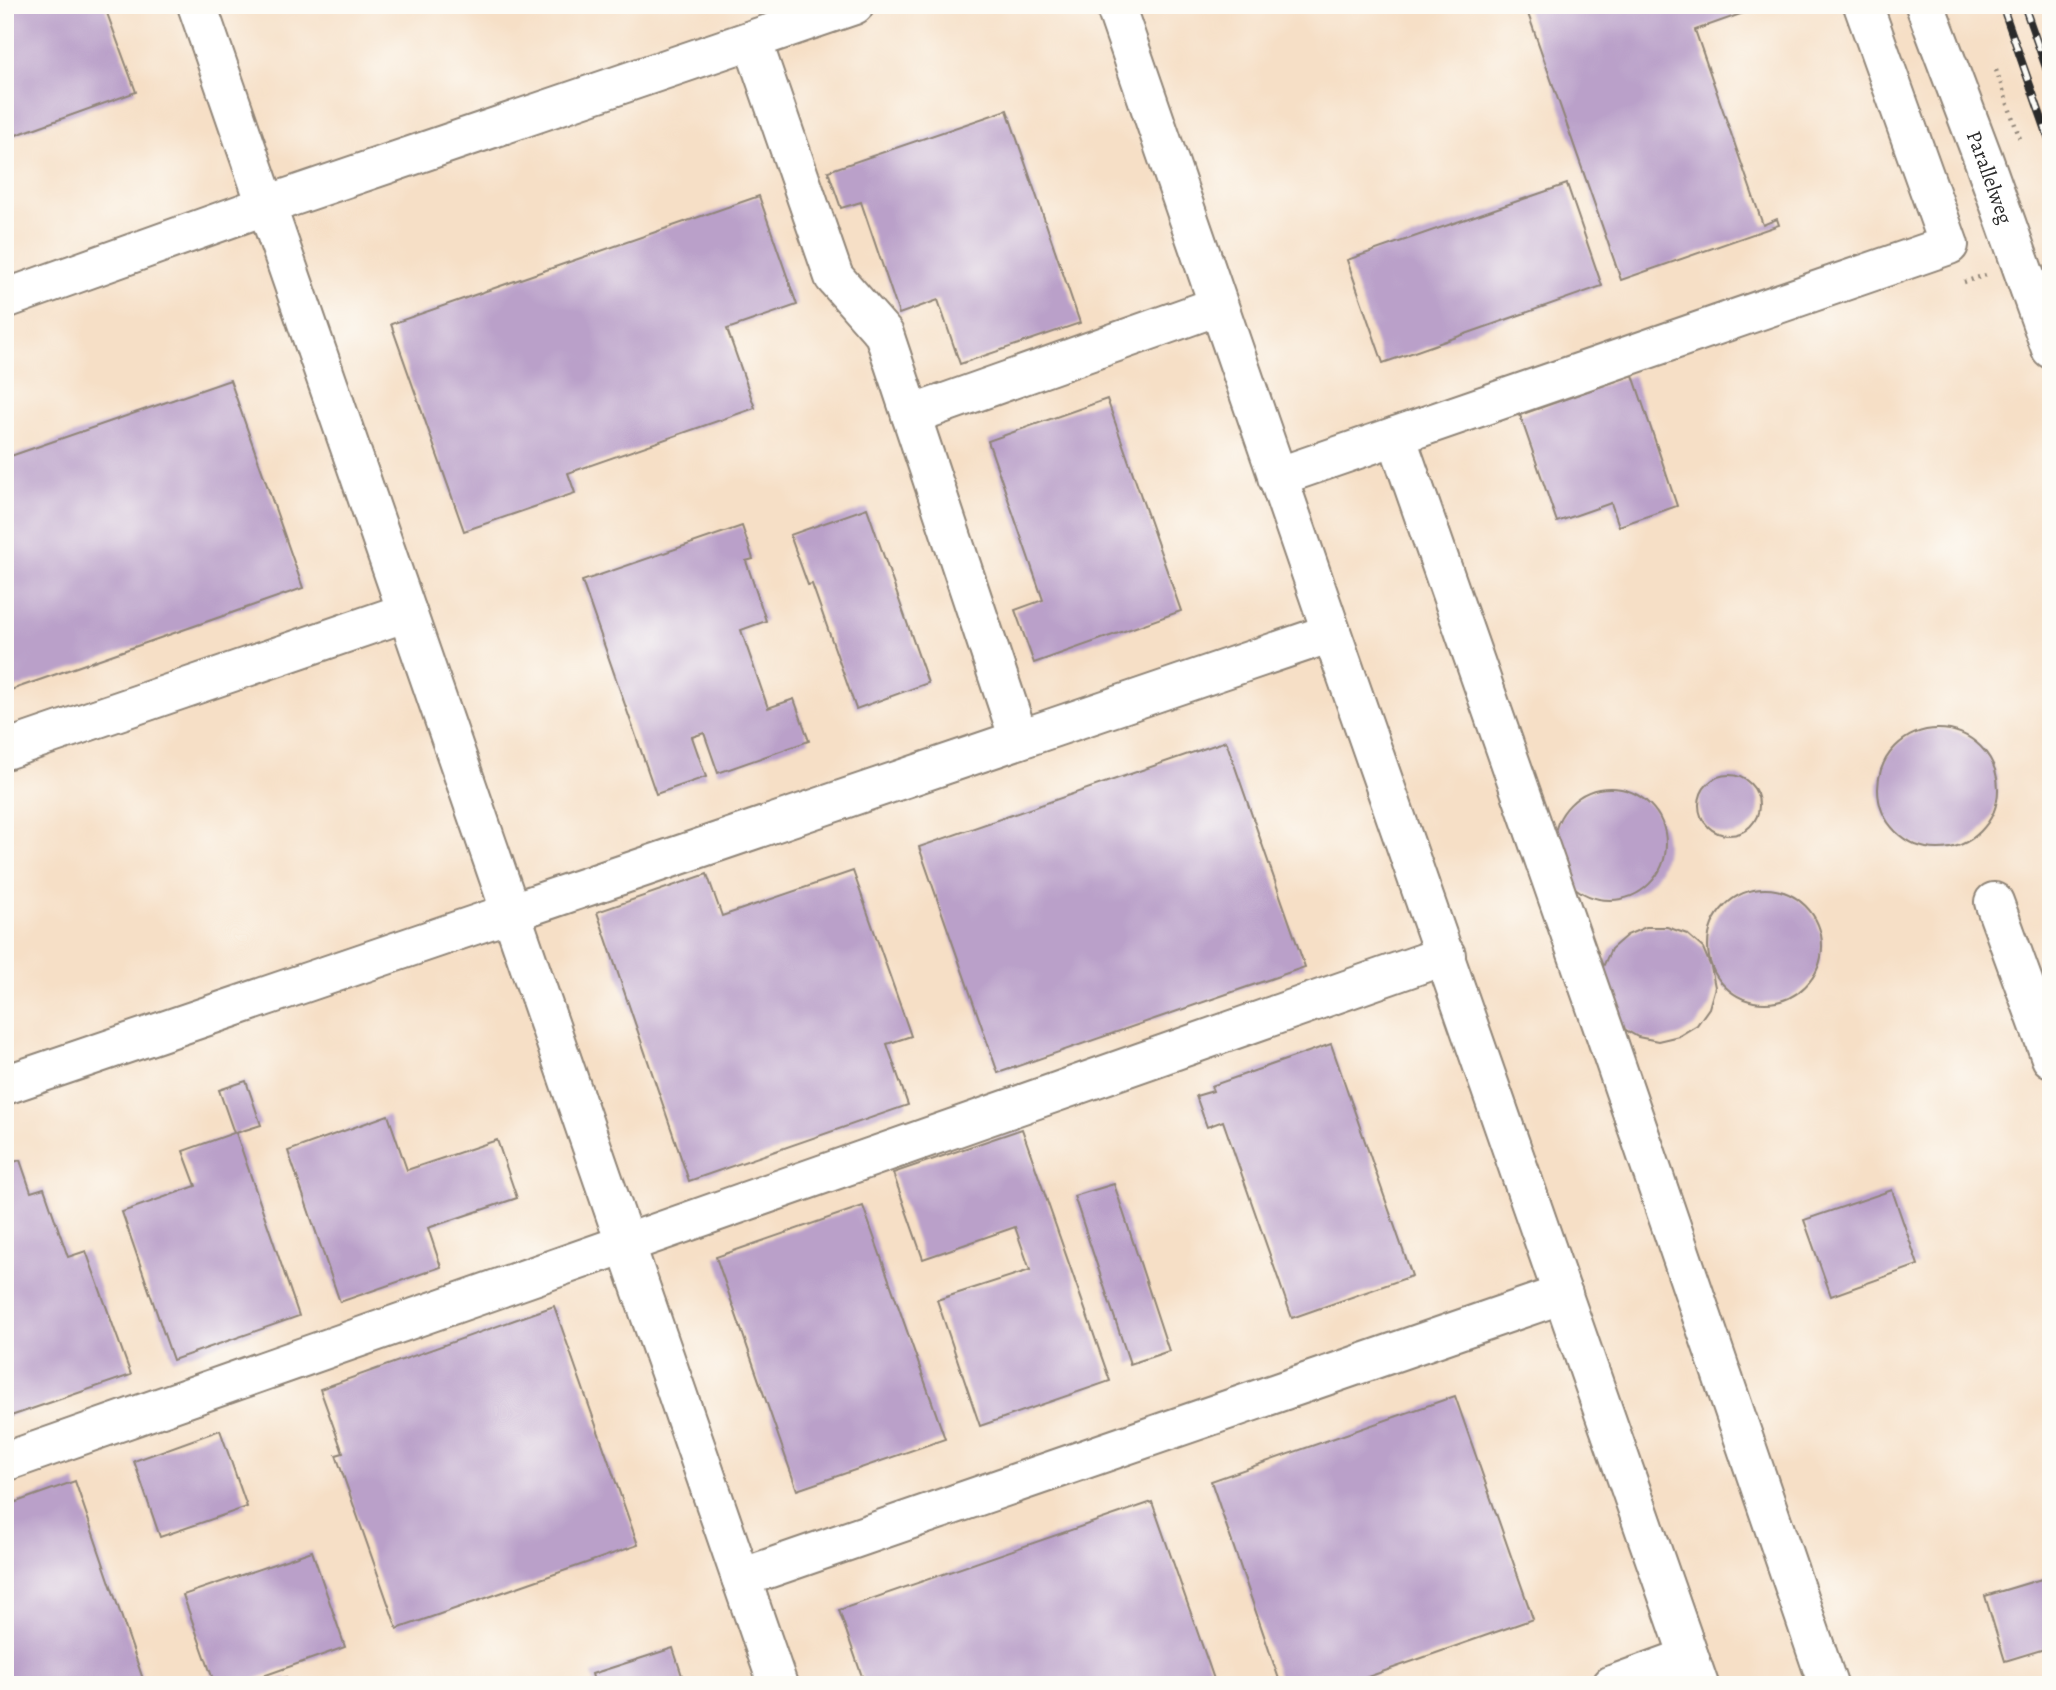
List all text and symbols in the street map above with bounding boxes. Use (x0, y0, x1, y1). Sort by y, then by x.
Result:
street label: Parallelweg (1960, 127, 2020, 228)

